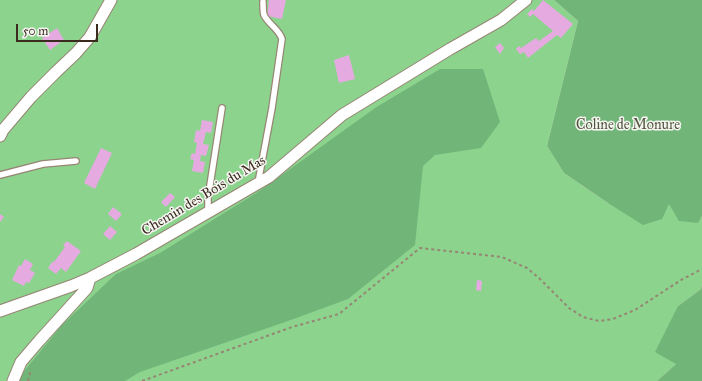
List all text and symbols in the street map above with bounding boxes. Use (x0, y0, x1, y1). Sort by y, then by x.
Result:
scale bar (18, 16, 100, 42)
text: 50 m (23, 24, 48, 38)
park label: Coline de Monure (576, 118, 680, 134)
street label: Chemin des Bois du Mas (139, 152, 269, 240)

